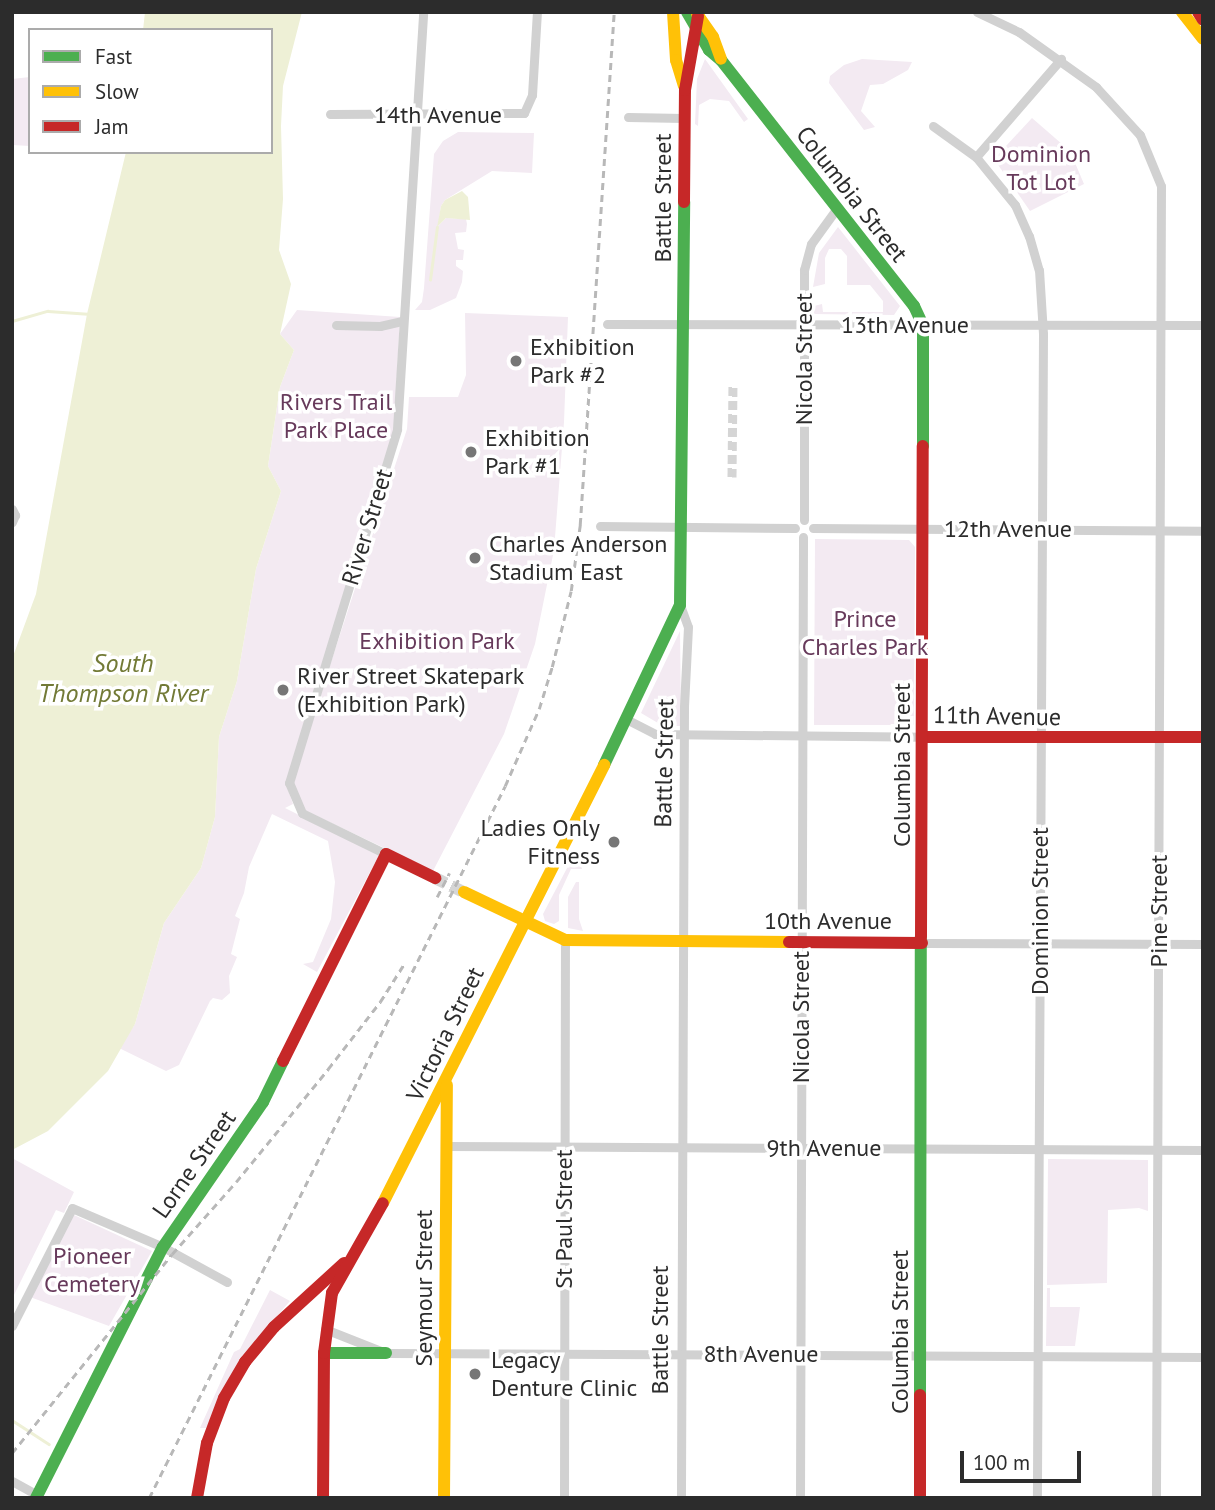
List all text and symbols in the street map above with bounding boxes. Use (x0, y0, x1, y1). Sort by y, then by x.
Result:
legend (28, 28, 273, 154)
text: Fast (95, 43, 132, 70)
text: Slow (95, 78, 139, 105)
street label: 14th Avenue (374, 101, 502, 129)
text: Jam (95, 113, 129, 140)
street label: Columbia Street (790, 120, 914, 268)
street label: Battle Street (649, 133, 677, 263)
park label: Dominion Tot Lot (991, 140, 1091, 196)
street label: Nicola Street (790, 293, 818, 425)
street label: 13th Avenue (841, 311, 969, 339)
place label: Exhibition Park #2 (530, 333, 635, 389)
marker: Exhibition Park #2 (508, 353, 524, 369)
park label: Rivers Trail Park Place (279, 388, 393, 444)
place label: Exhibition Park #1 (485, 424, 590, 480)
marker: Exhibition Park #1 (463, 444, 479, 460)
street label: River Street (336, 465, 398, 589)
street label: 12th Avenue (944, 515, 1072, 543)
place label: Charles Anderson Stadium East (489, 530, 668, 586)
marker: Charles Anderson Stadium East (467, 550, 483, 566)
park label: Prince Charles Park (802, 605, 928, 661)
park label: Exhibition Park (359, 627, 515, 655)
water label: South Thompson River (38, 647, 208, 708)
place label: River Street Skatepark (Exhibition Park) (297, 662, 524, 718)
marker: River Street Skatepark (Exhibition Park) (275, 682, 291, 698)
street label: Columbia Street (888, 683, 916, 847)
street label: Battle Street (648, 698, 680, 828)
street label: 11th Avenue (932, 700, 1062, 732)
place label: Ladies Only Fitness (480, 814, 600, 870)
street label: Dominion Street (1026, 827, 1054, 995)
marker: Ladies Only Fitness (606, 834, 622, 850)
street label: Pine Street (1145, 855, 1173, 967)
street label: 10th Avenue (764, 907, 892, 935)
street label: Nicola Street (787, 951, 815, 1083)
street label: Victoria Street (400, 962, 490, 1106)
street label: Lorne Street (146, 1105, 242, 1223)
street label: 9th Avenue (766, 1134, 882, 1162)
street label: St Paul Street (550, 1149, 578, 1289)
street label: Seymour Street (410, 1210, 438, 1366)
park label: Pioneer Cemetery (44, 1242, 140, 1298)
street label: Columbia Street (886, 1250, 914, 1414)
street label: Battle Street (646, 1265, 674, 1395)
street label: 8th Avenue (703, 1340, 819, 1368)
place label: Legacy Denture Clinic (491, 1346, 637, 1402)
marker: Legacy Denture Clinic (465, 1364, 485, 1384)
scale bar (963, 1436, 1084, 1480)
text: 100 m (973, 1449, 1030, 1476)

